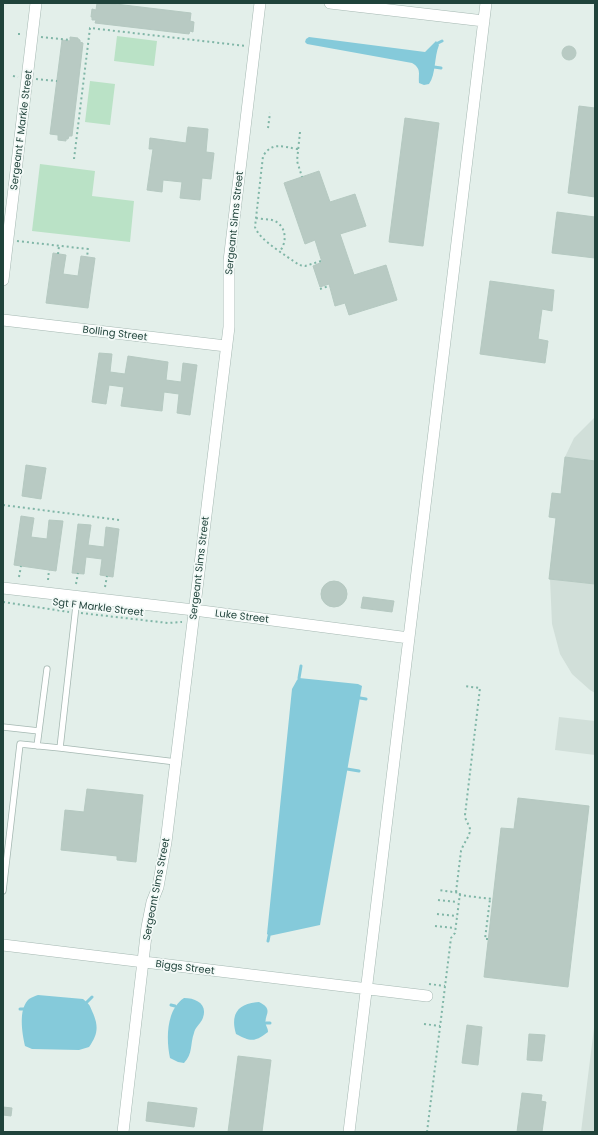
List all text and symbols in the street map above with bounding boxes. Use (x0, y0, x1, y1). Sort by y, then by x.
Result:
street label: Sergeant F Markle Street (6, 69, 36, 191)
street label: Sergeant Sims Street (221, 170, 247, 276)
street label: Bolling Street (82, 322, 149, 344)
street label: Sergeant Sims Street (185, 515, 213, 621)
street label: Sgt F Markle Street (52, 594, 145, 620)
street label: Luke Street (214, 605, 270, 627)
street label: Sergeant Sims Street (139, 836, 173, 941)
street label: Biggs Street (155, 956, 216, 978)

